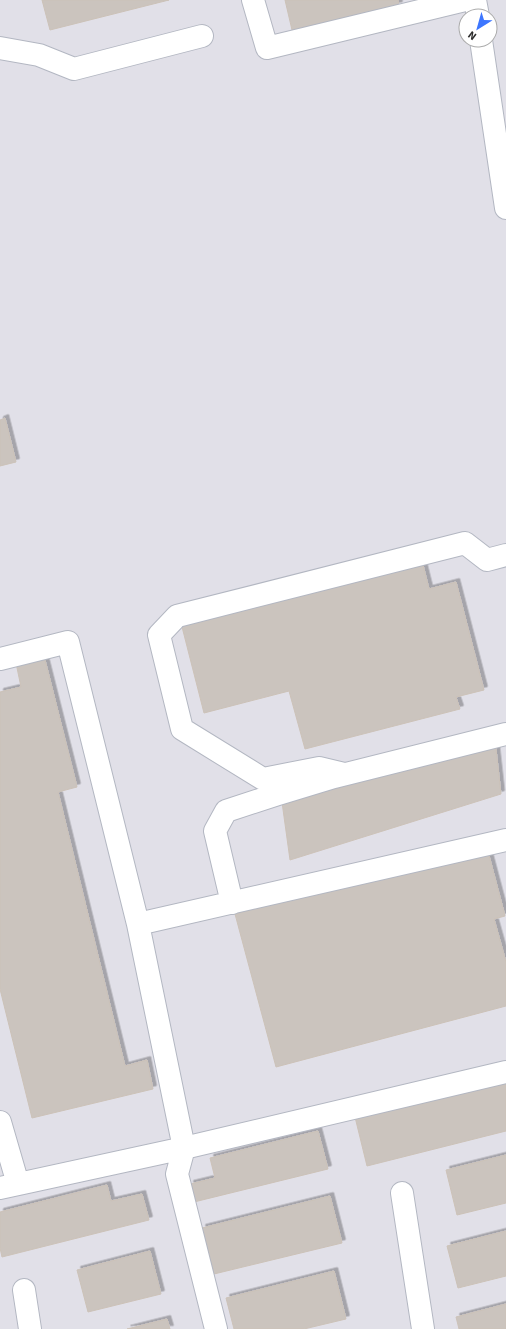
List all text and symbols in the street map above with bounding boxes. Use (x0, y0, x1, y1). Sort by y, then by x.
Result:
north arrow (458, 8, 498, 48)
text: N (465, 27, 480, 44)

